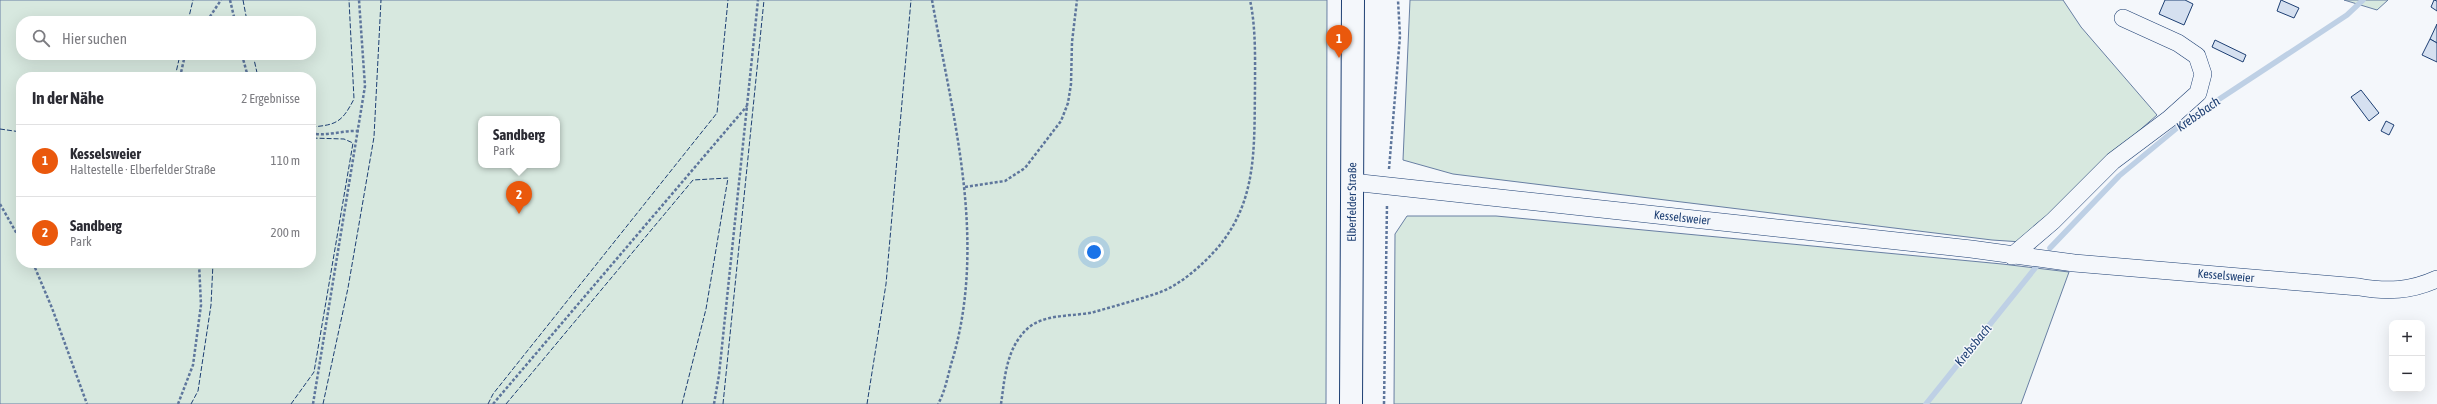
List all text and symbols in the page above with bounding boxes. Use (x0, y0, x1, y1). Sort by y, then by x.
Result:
search box (16, 16, 316, 60)
pin: 1 (1326, 25, 1352, 58)
icon: search (30, 27, 52, 49)
text: Hier suchen (62, 30, 127, 47)
text: In der Nähe (32, 88, 104, 108)
text: 2 Ergebnisse (241, 91, 300, 106)
water label: Krebsbach (2173, 93, 2223, 134)
popup (478, 116, 560, 168)
text: Sandberg (493, 126, 545, 143)
text: Park (493, 143, 515, 158)
text: Kesselsweier (70, 145, 141, 162)
text: 1 (42, 153, 48, 168)
text: 110 m (271, 153, 300, 168)
text: Haltestelle · Elberfelder Straße (70, 162, 216, 177)
street label: Elberfelder Straße (1345, 162, 1359, 242)
pin: 2 (506, 181, 532, 214)
street label: Kesselsweier (1653, 208, 1711, 228)
text: Sandberg (70, 217, 122, 234)
text: 2 (42, 225, 48, 240)
text: 200 m (271, 225, 300, 240)
text: Park (70, 234, 92, 249)
your location (1084, 242, 1104, 262)
street label: Kesselsweier (2197, 266, 2255, 285)
water label: Krebsbach (1952, 320, 1995, 369)
map controls (2389, 320, 2425, 392)
button: + (2389, 320, 2425, 356)
button: − (2389, 356, 2425, 392)

